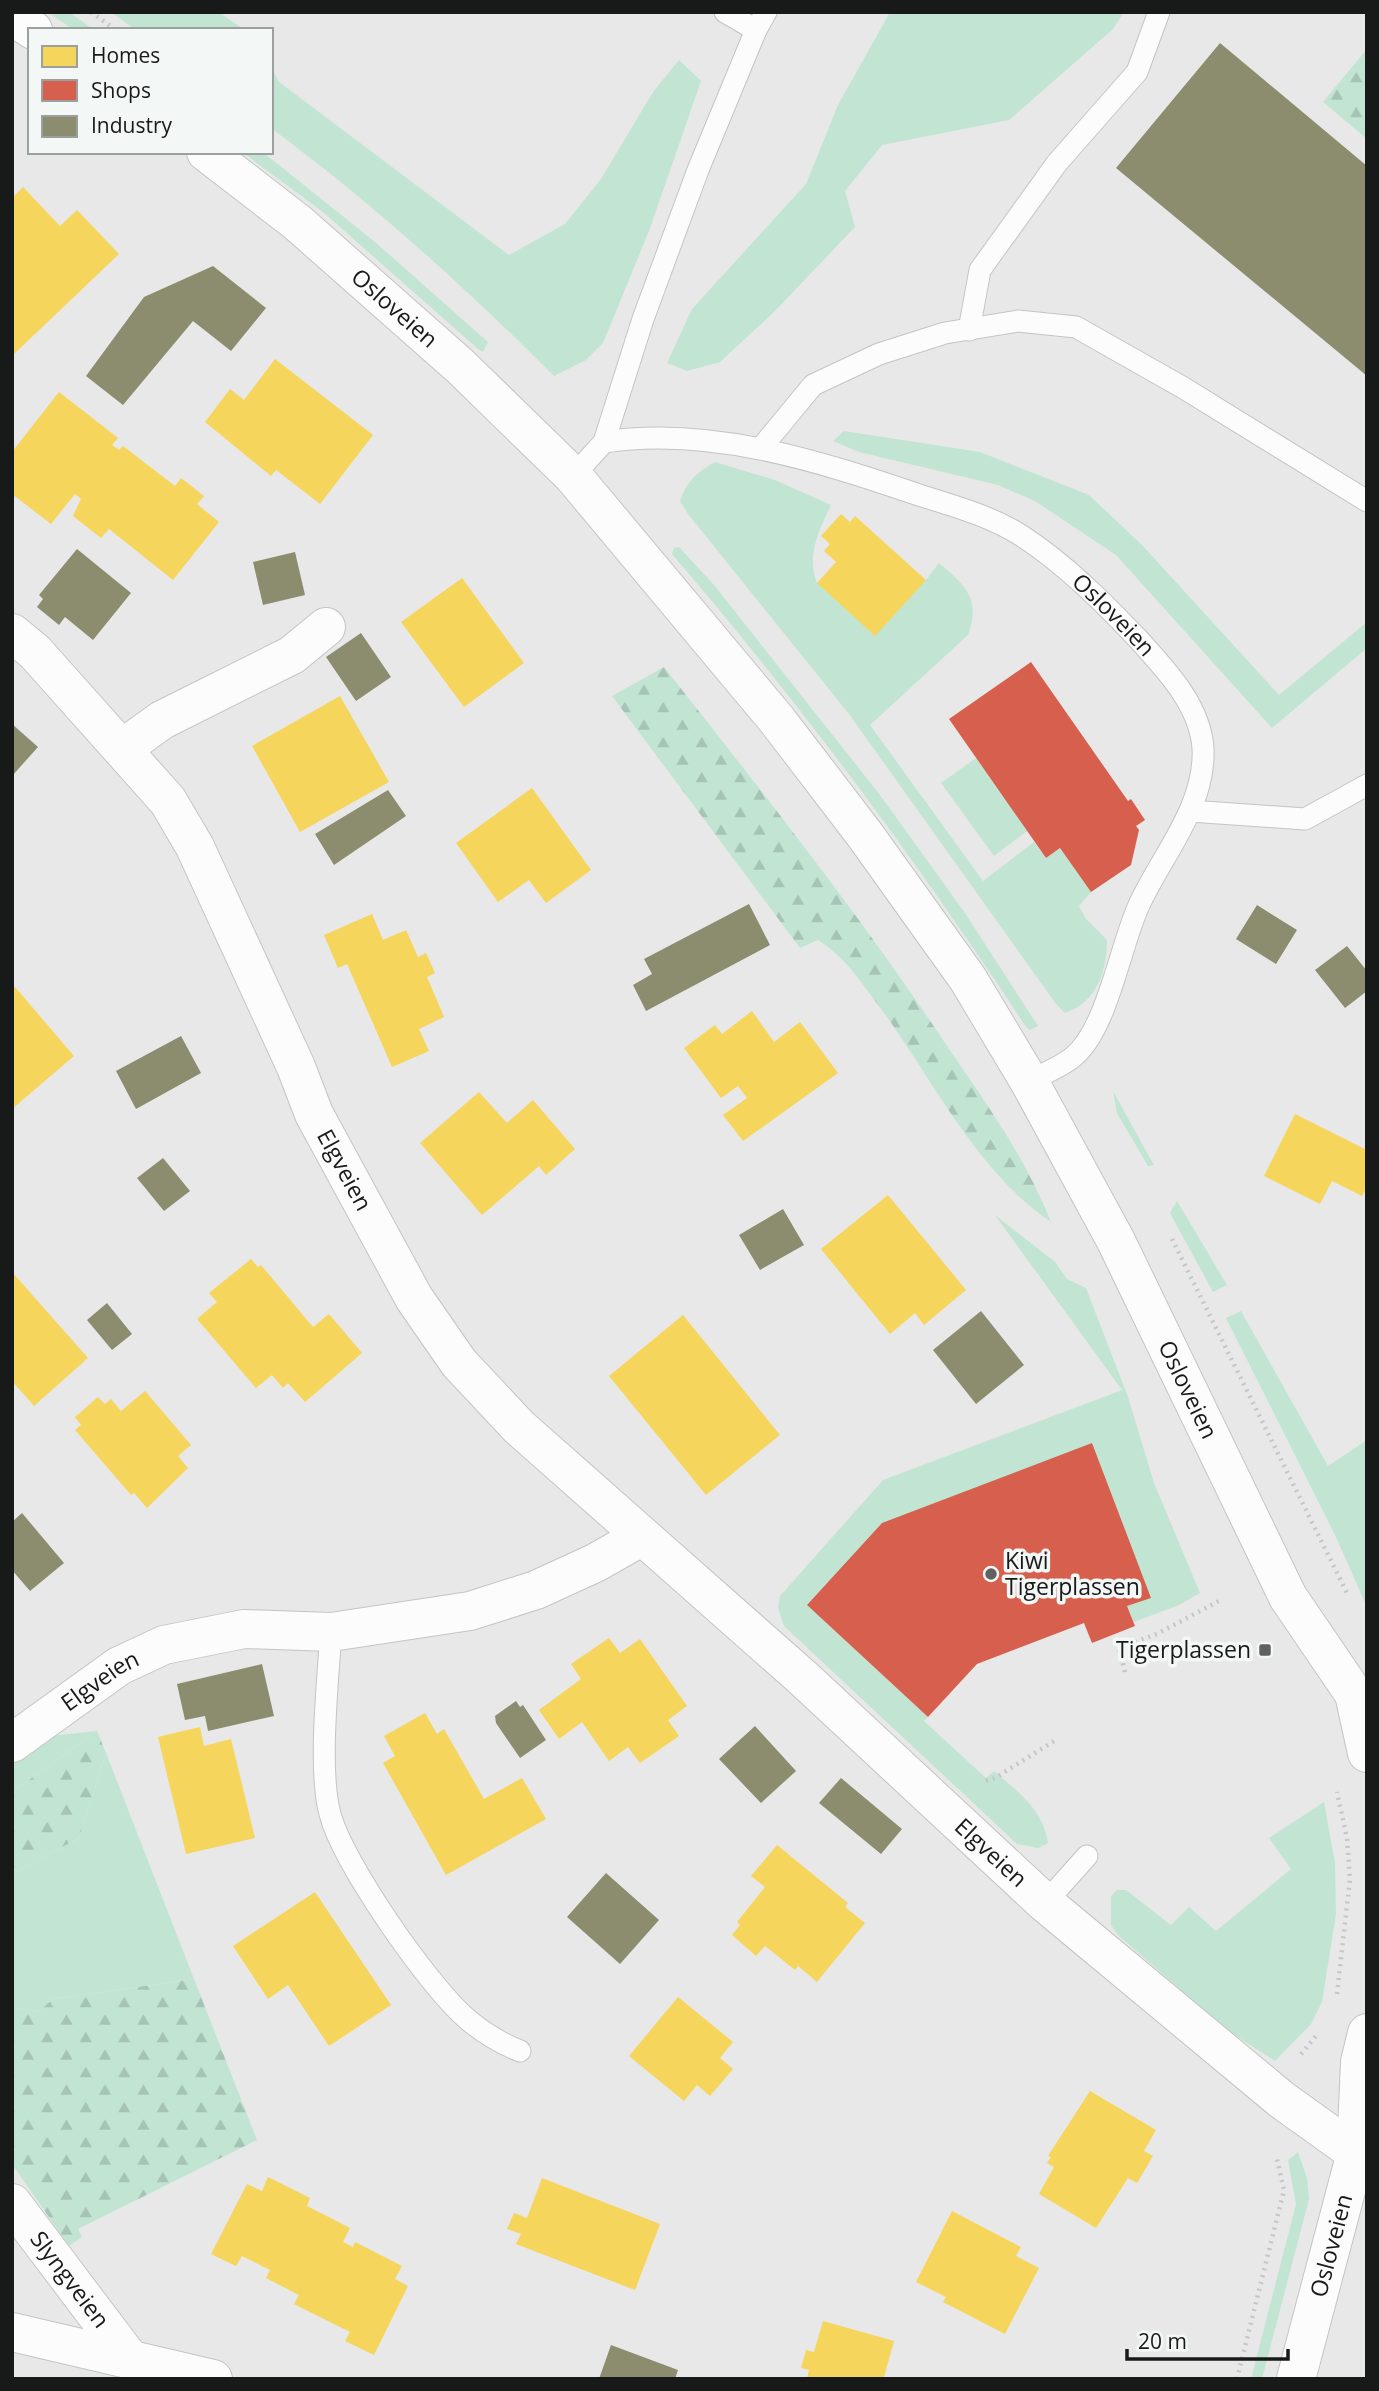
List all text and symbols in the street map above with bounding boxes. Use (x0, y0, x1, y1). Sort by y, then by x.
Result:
legend (28, 28, 273, 154)
text: Homes (91, 41, 160, 69)
text: Shops (91, 76, 151, 104)
text: Industry (91, 111, 173, 139)
street label: Osloveien (345, 260, 445, 354)
street label: Osloveien (1066, 565, 1163, 663)
street label: Elgveien (310, 1123, 380, 1216)
street label: Osloveien (1151, 1335, 1226, 1444)
place label: Kiwi Tigerplassen (1005, 1544, 1140, 1602)
marker: Kiwi Tigerplassen (983, 1566, 999, 1582)
place label: Tigerplassen (1116, 1633, 1251, 1665)
street label: Elgveien (54, 1642, 144, 1718)
marker: Tigerplassen (1257, 1642, 1273, 1658)
street label: Elgveien (948, 1810, 1035, 1894)
street label: Osloveien (1301, 2190, 1359, 2301)
street label: Slyngveien (24, 2224, 118, 2334)
scale bar (1127, 2318, 1288, 2362)
text: 20 m (1138, 2327, 1187, 2355)

